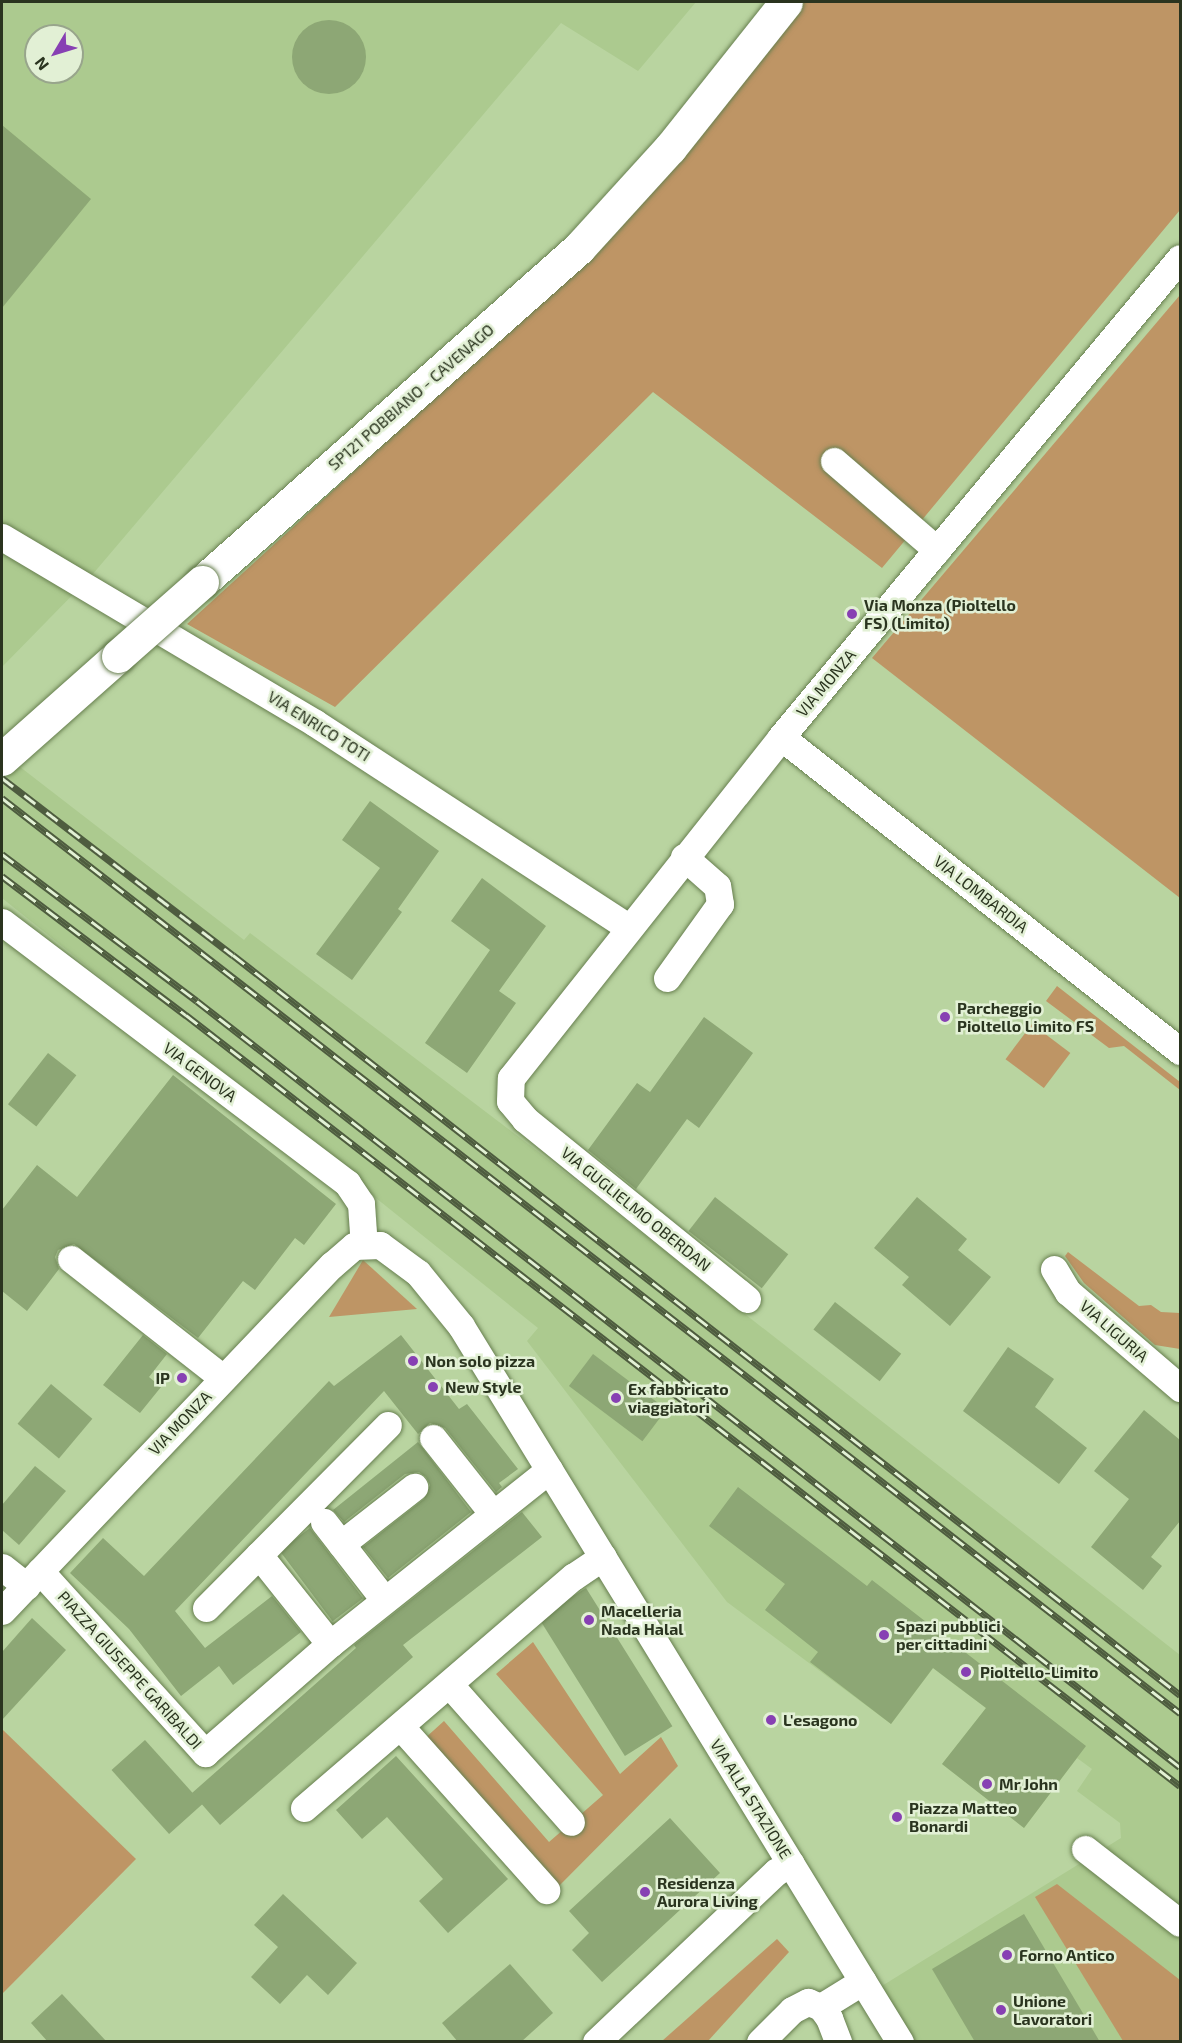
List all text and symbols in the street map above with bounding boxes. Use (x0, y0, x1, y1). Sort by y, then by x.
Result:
north arrow (24, 24, 84, 84)
text: N (30, 54, 52, 75)
street label: SP121 POBBIANO - CAVENAGO (324, 320, 498, 474)
place label: Via Monza (Pioltello FS) (Limito) (864, 595, 1016, 633)
marker: Via Monza (Pioltello FS) (Limito) (845, 607, 859, 621)
street label: VIA MONZA (792, 645, 860, 721)
street label: VIA ENRICO TOTI (264, 687, 374, 765)
street label: VIA LOMBARDIA (930, 851, 1032, 937)
place label: Parcheggio Pioltello Limito FS (957, 998, 1094, 1036)
marker: Parcheggio Pioltello Limito FS (938, 1010, 952, 1024)
street label: VIA GENOVA (159, 1038, 241, 1106)
street label: VIA GUGLIELMO OBERDAN (557, 1143, 715, 1275)
street label: VIA LIGURIA (1076, 1296, 1152, 1366)
place label: Non solo pizza (425, 1351, 535, 1371)
marker: Non solo pizza (406, 1354, 420, 1368)
place label: IP (155, 1368, 170, 1388)
marker: IP (175, 1371, 189, 1385)
place label: New Style (445, 1377, 522, 1397)
place label: Ex fabbricato viaggiatori (628, 1379, 729, 1417)
marker: New Style (426, 1380, 440, 1394)
street label: VIA MONZA (144, 1387, 216, 1459)
marker: Ex fabbricato viaggiatori (609, 1391, 623, 1405)
street label: PIAZZA GIUSEPPE GARIBALDI (54, 1587, 206, 1753)
place label: Macelleria Nada Halal (601, 1601, 684, 1639)
marker: Macelleria Nada Halal (582, 1613, 596, 1627)
place label: Spazi pubblici per cittadini (896, 1616, 1001, 1654)
marker: Spazi pubblici per cittadini (877, 1628, 891, 1642)
place label: Pioltello-Limito (980, 1662, 1098, 1682)
marker: Pioltello-Limito (957, 1663, 975, 1681)
place label: L'esagono (783, 1710, 858, 1730)
marker: L'esagono (764, 1713, 778, 1727)
street label: VIA ALLA STAZIONE (706, 1735, 796, 1863)
place label: Mr John (999, 1774, 1059, 1794)
marker: Mr John (980, 1777, 994, 1791)
place label: Piazza Matteo Bonardi (909, 1798, 1017, 1836)
marker: Piazza Matteo Bonardi (890, 1810, 904, 1824)
place label: Residenza Aurora Living (657, 1873, 758, 1911)
marker: Residenza Aurora Living (638, 1885, 652, 1899)
place label: Forno Antico (1019, 1945, 1115, 1965)
marker: Forno Antico (1000, 1948, 1014, 1962)
place label: Unione Lavoratori (1013, 1991, 1092, 2029)
marker: Unione Lavoratori (994, 2003, 1008, 2017)

